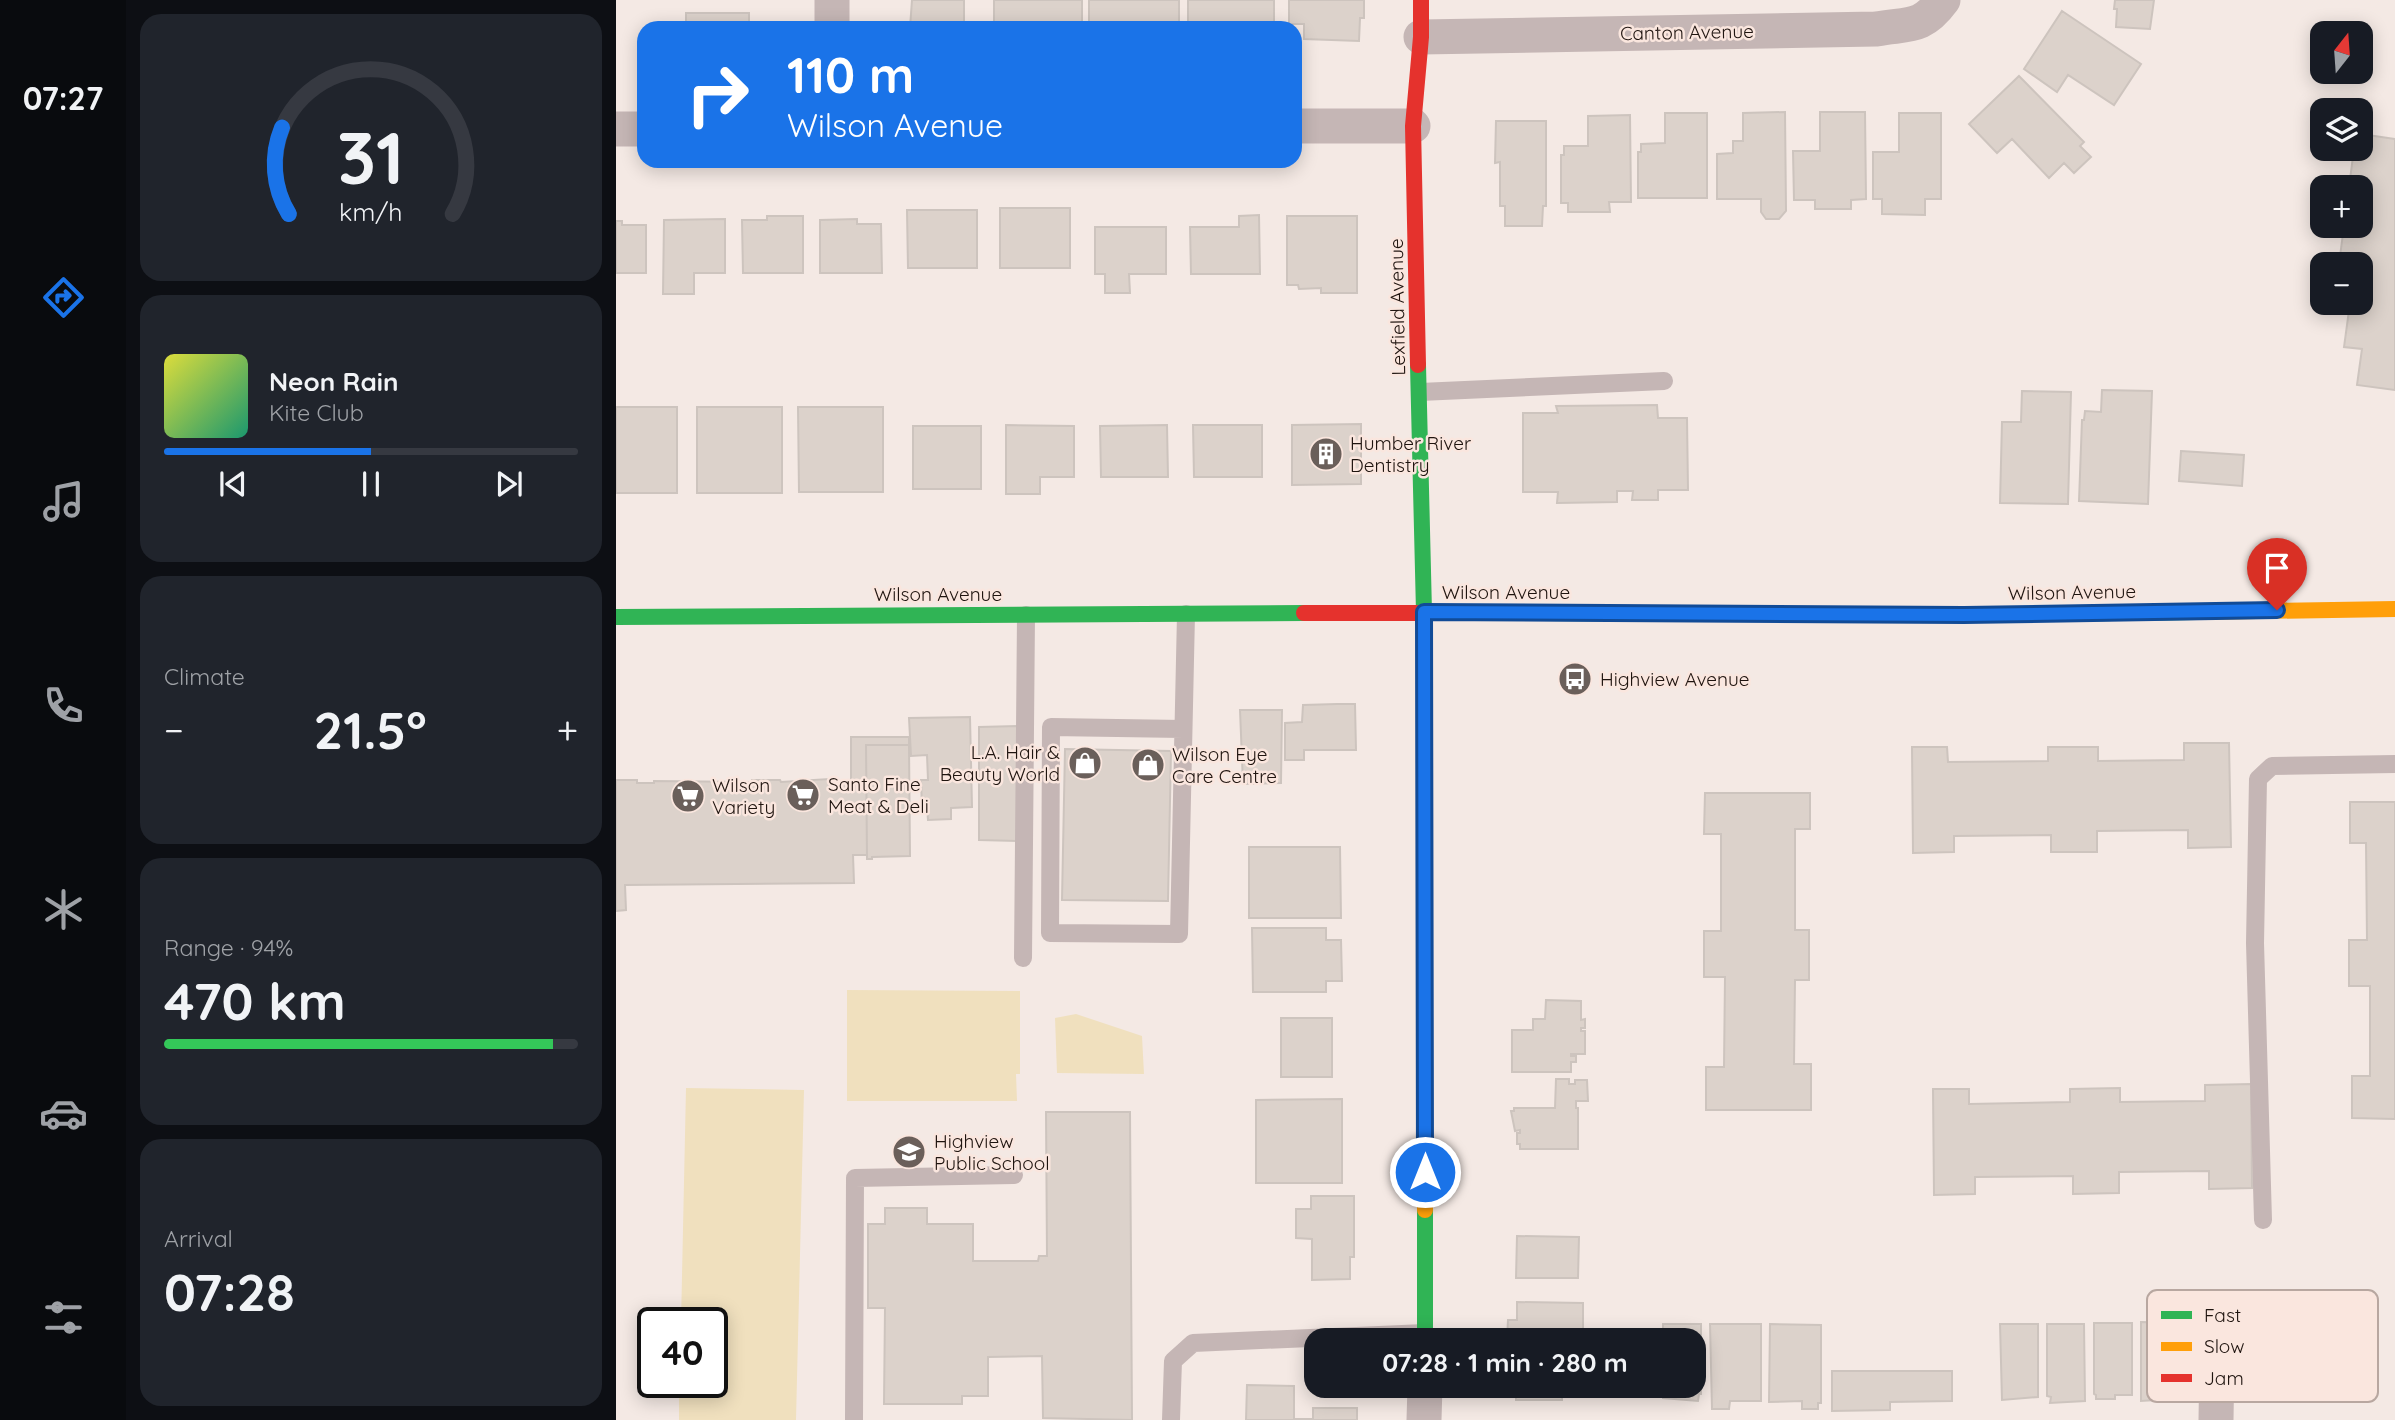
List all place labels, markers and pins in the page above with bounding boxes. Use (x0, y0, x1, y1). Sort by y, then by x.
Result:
place label: Humber River Dentistry (1350, 431, 1472, 477)
building icon: Humber River Dentistry (1307, 435, 1345, 473)
pin (2247, 538, 2307, 610)
bus stop icon: Highview Avenue (1556, 660, 1594, 698)
place label: Highview Avenue (1600, 667, 1750, 691)
place label: L.A. Hair & Beauty World (940, 740, 1060, 786)
place label: Wilson Eye Care Centre (1172, 742, 1277, 788)
shop icon: L.A. Hair & Beauty World (1066, 744, 1104, 782)
shop icon: Wilson Eye Care Centre (1129, 746, 1167, 784)
place label: Santo Fine Meat & Deli (828, 772, 929, 818)
place label: Wilson Variety (712, 773, 775, 819)
supermarket icon: Santo Fine Meat & Deli (784, 776, 822, 814)
supermarket icon: Wilson Variety (669, 777, 707, 815)
place label: Highview Public School (934, 1129, 1050, 1175)
school or university icon: Highview Public School (890, 1133, 928, 1171)

